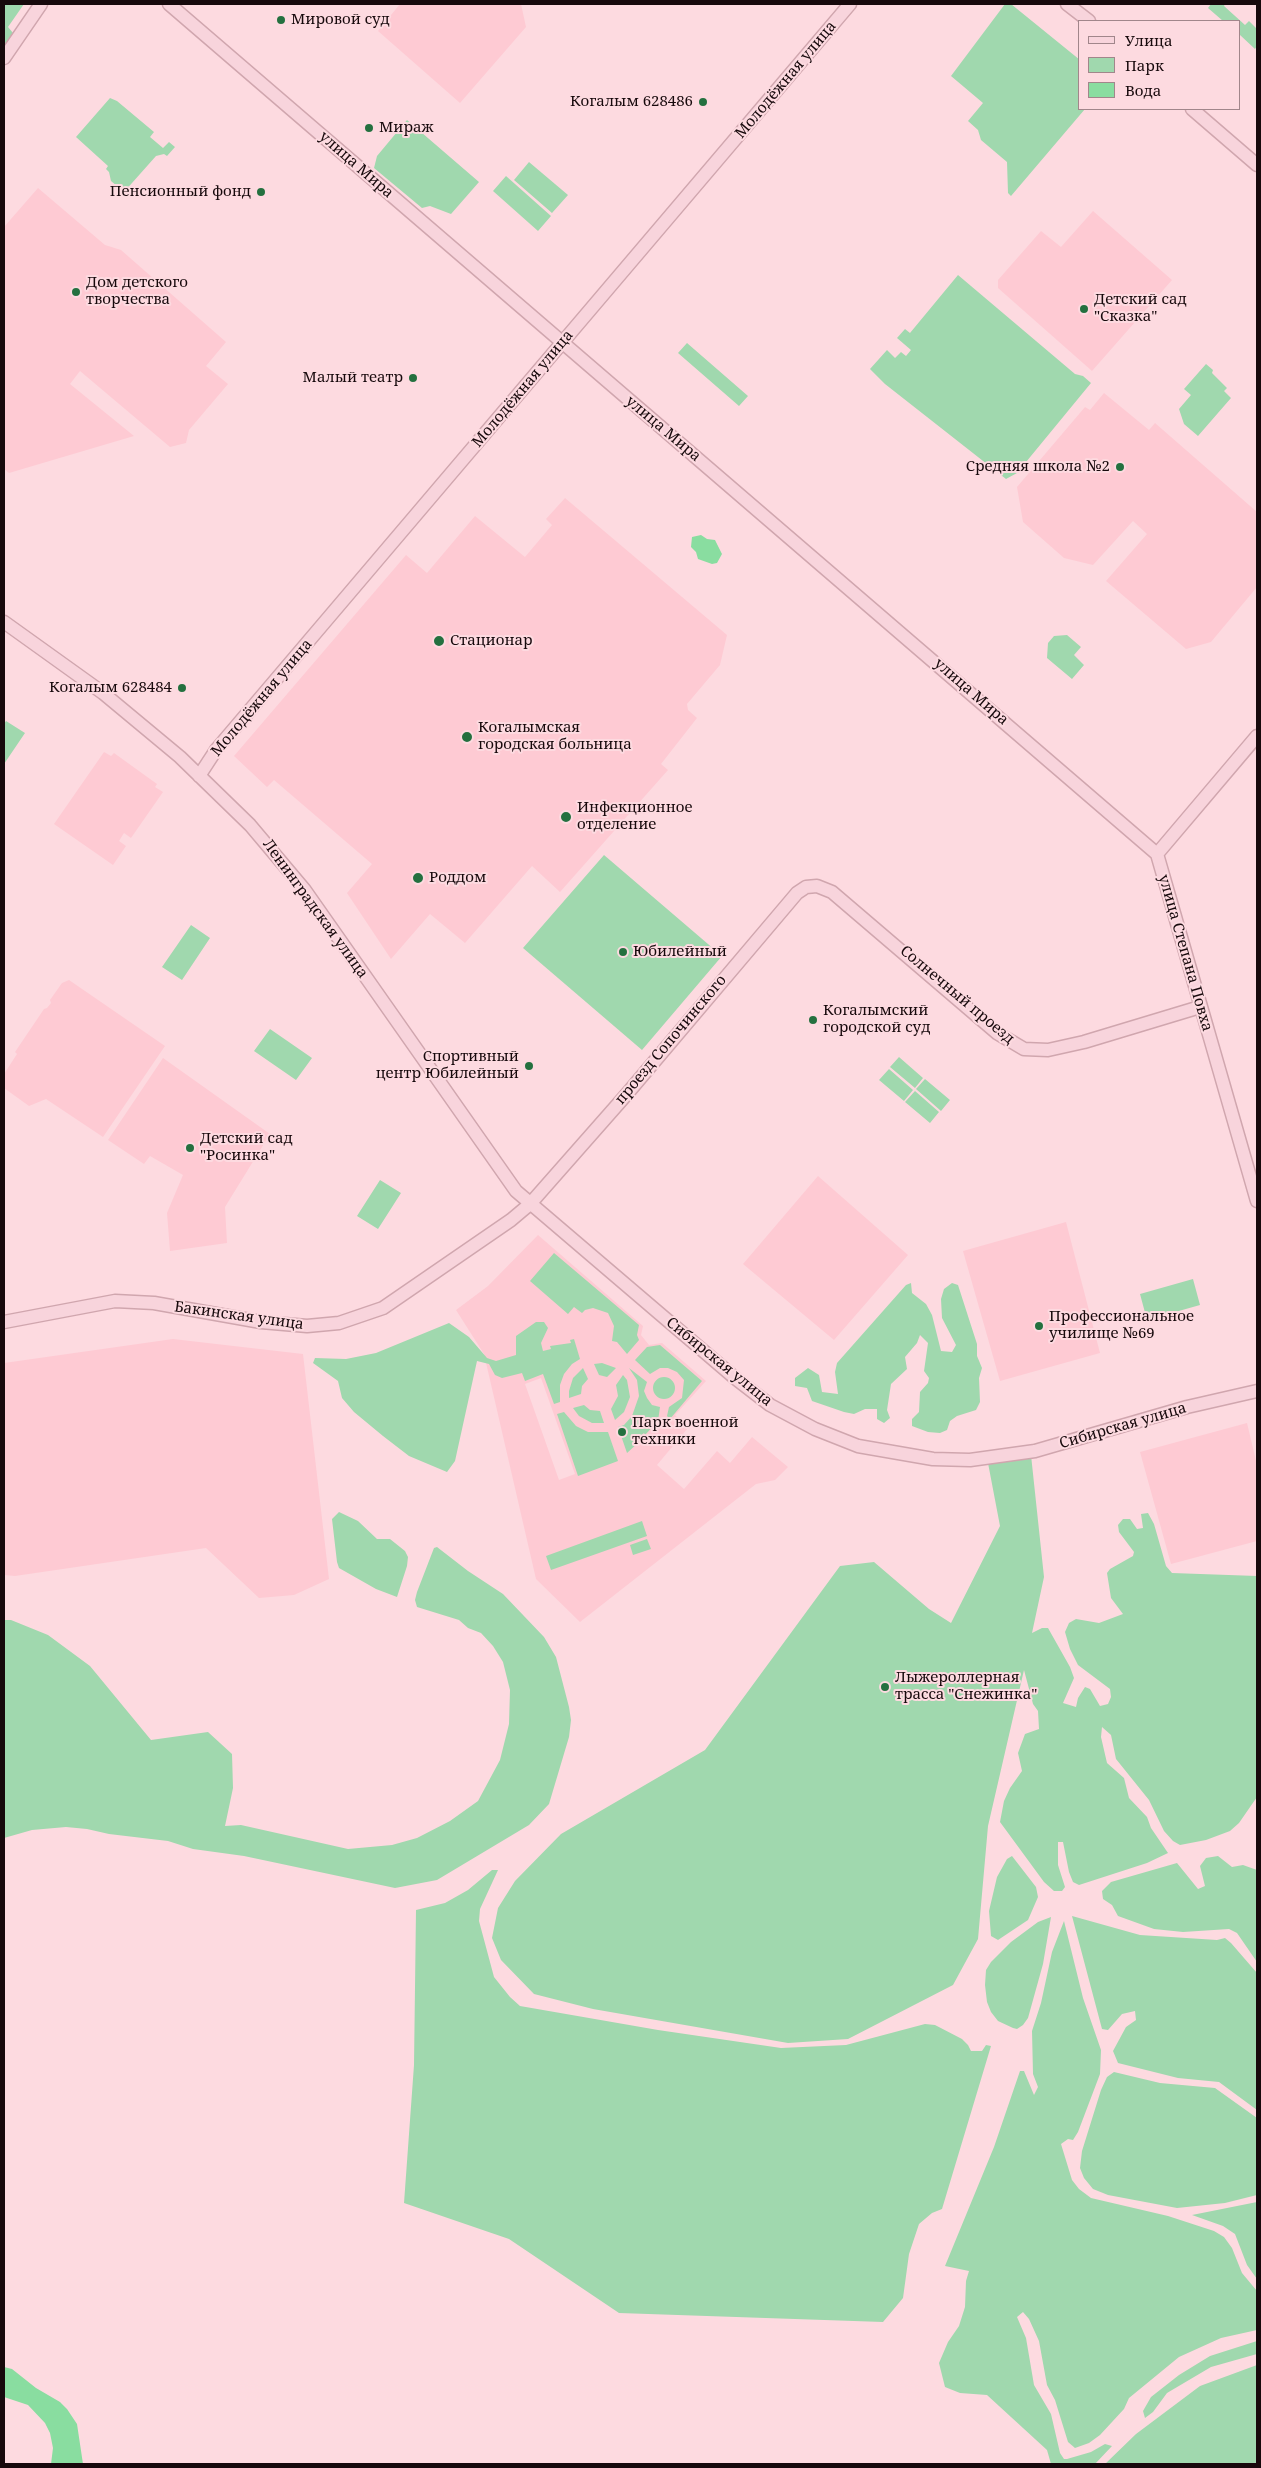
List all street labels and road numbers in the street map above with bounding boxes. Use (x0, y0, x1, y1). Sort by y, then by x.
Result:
street label: Молодёжная улица (732, 18, 840, 142)
street label: улица Мира (315, 128, 397, 202)
street label: Молодёжная улица (469, 327, 577, 451)
street label: улица Мира (622, 392, 704, 466)
street label: Молодёжная улица (208, 636, 316, 760)
street label: улица Мира (930, 655, 1012, 729)
street label: Ленинградская улица (259, 836, 371, 982)
street label: улица Степана Повха (1154, 872, 1216, 1034)
street label: Солнечный проезд (896, 942, 1018, 1048)
street label: проезд Сопочинского (612, 972, 730, 1108)
street label: Бакинская улица (173, 1298, 305, 1334)
street label: Сибирская улица (662, 1314, 776, 1410)
street label: Сибирская улица (1057, 1399, 1189, 1453)

